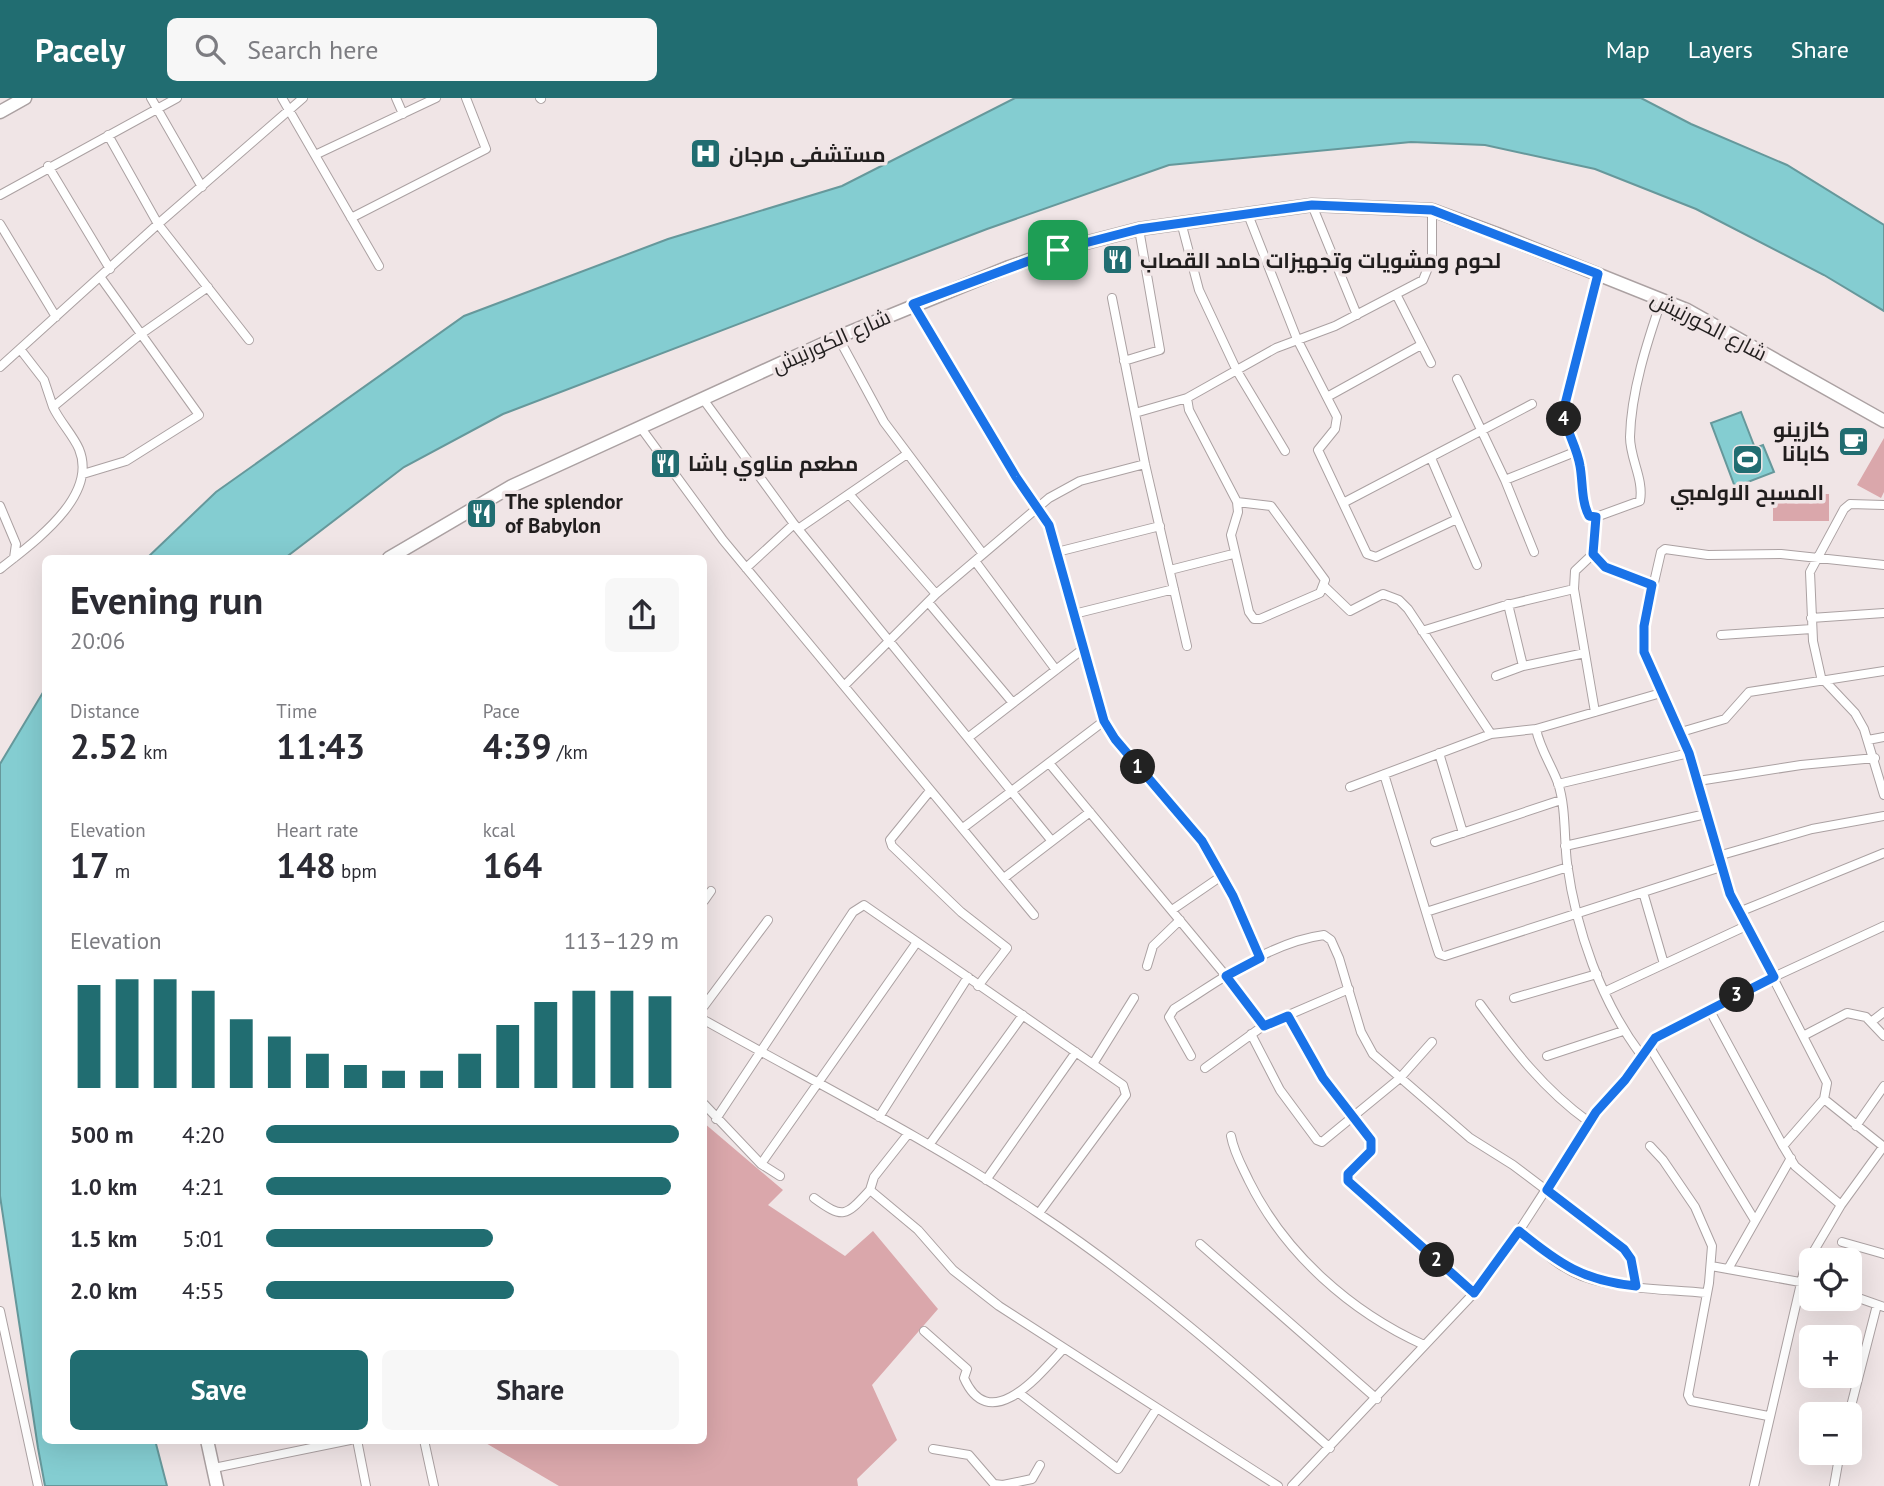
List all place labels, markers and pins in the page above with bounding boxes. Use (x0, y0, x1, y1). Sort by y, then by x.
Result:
hospital icon: مستشفى مرجان (689, 137, 723, 171)
place label: مستشفى مرجان (729, 141, 886, 168)
pin (1028, 220, 1088, 280)
restaurant icon: لحوم ومشويات وتجهيزات حامد القصاب (1100, 243, 1134, 277)
place label: لحوم ومشويات وتجهيزات حامد القصاب (1140, 247, 1501, 275)
pin: 4 (1546, 402, 1582, 436)
place label: كازينو كابانا (1773, 416, 1830, 467)
cafe icon: كازينو كابانا (1836, 424, 1870, 458)
sports icon: المسبح الاولمبي (1730, 443, 1764, 477)
restaurant icon: مطعم مناوي باشا (648, 446, 682, 480)
place label: مطعم مناوي باشا (688, 450, 858, 481)
place label: المسبح الاولمبي (1670, 479, 1824, 510)
place label: The splendor of Babylon (505, 488, 623, 539)
restaurant icon: The splendor of Babylon (465, 496, 499, 530)
pin: 1 (1120, 750, 1156, 784)
pin: 3 (1720, 978, 1754, 1012)
pin: 2 (1420, 1242, 1454, 1278)

